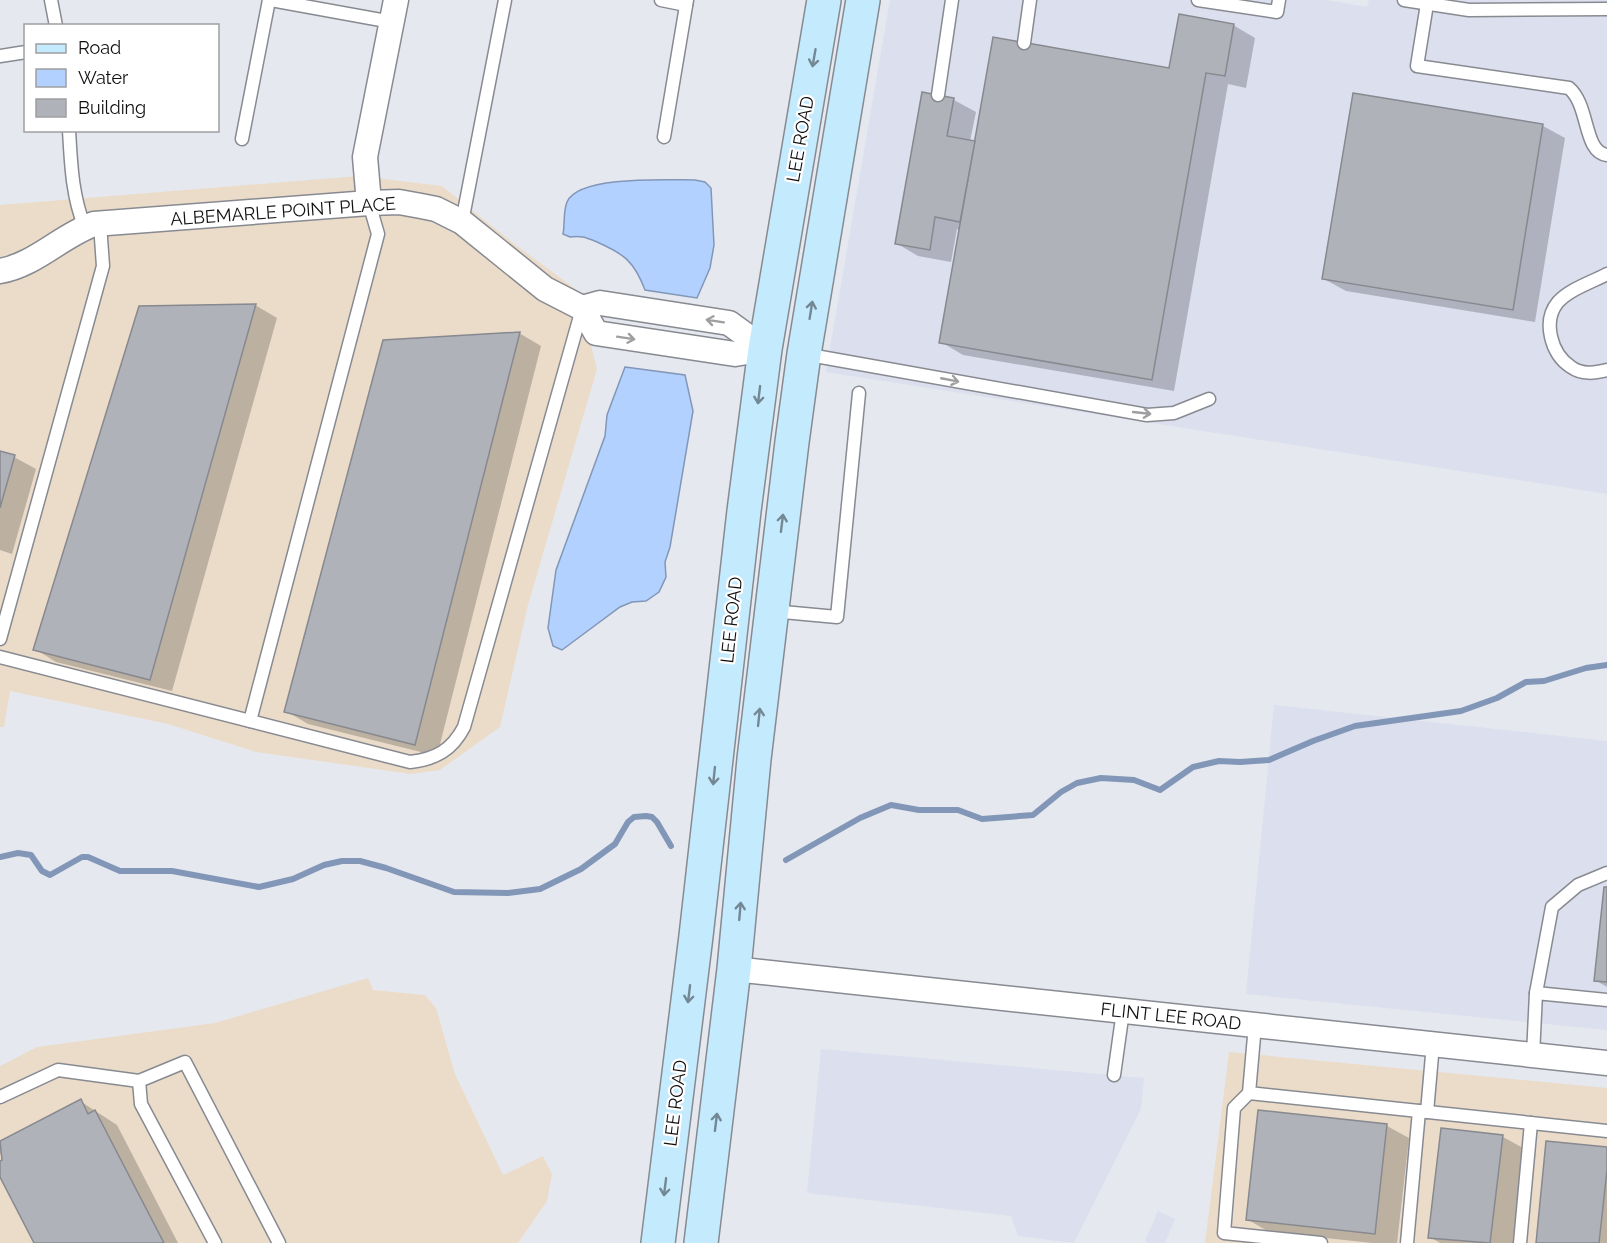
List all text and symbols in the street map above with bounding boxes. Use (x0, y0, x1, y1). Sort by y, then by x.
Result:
legend (24, 24, 219, 132)
text: Road (78, 37, 121, 58)
one-way arrow (808, 47, 819, 67)
text: Water (78, 67, 129, 88)
street label: LEE ROAD (782, 94, 818, 184)
text: Building (78, 97, 146, 118)
street label: ALBEMARLE POINT PLACE (169, 193, 397, 229)
one-way arrow (806, 300, 817, 320)
one-way arrow (705, 316, 725, 327)
one-way arrow (615, 332, 635, 343)
one-way arrow (940, 375, 959, 386)
one-way arrow (753, 385, 764, 405)
one-way arrow (1132, 408, 1152, 419)
one-way arrow (776, 514, 787, 534)
street label: LEE ROAD (716, 576, 746, 664)
one-way arrow (754, 708, 765, 728)
one-way arrow (708, 766, 719, 786)
one-way arrow (735, 902, 746, 922)
one-way arrow (683, 983, 694, 1003)
street label: FLINT LEE ROAD (1100, 998, 1243, 1034)
street label: LEE ROAD (659, 1058, 691, 1147)
one-way arrow (711, 1113, 722, 1133)
one-way arrow (659, 1177, 670, 1197)

